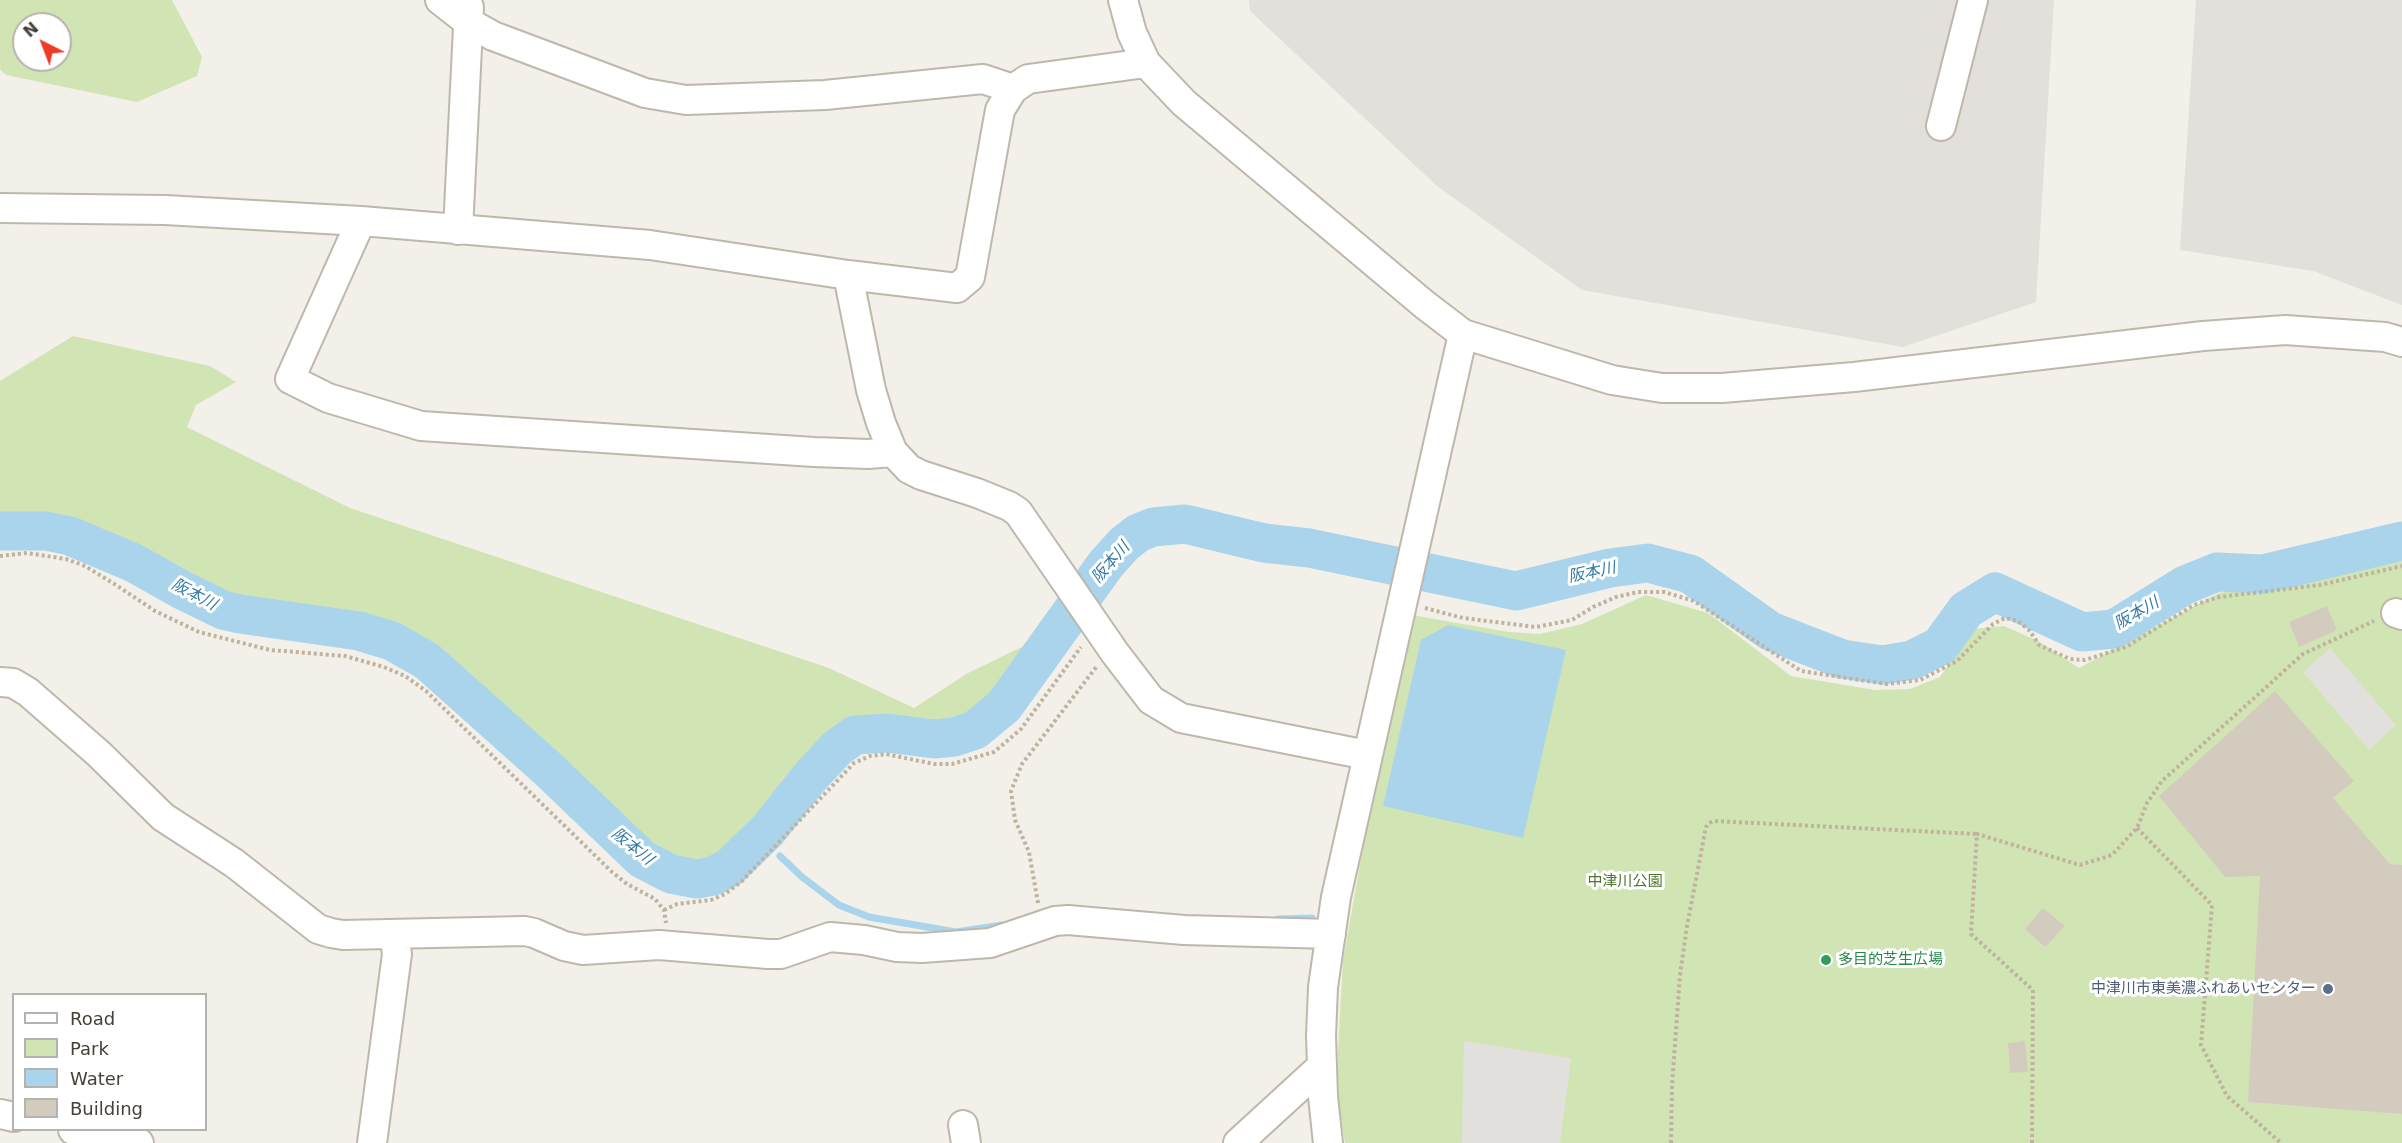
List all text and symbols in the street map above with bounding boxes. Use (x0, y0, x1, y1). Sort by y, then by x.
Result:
north arrow (12, 12, 72, 72)
text: N (20, 18, 42, 41)
water label: 阪本川 (1088, 539, 1134, 587)
water label: 阪本川 (1567, 559, 1617, 587)
water label: 阪本川 (168, 575, 220, 615)
water label: 阪本川 (2111, 594, 2163, 634)
water label: 阪本川 (607, 824, 657, 870)
park label: 中津川公園 (1588, 873, 1662, 891)
place label: 多目的芝生広場 (1838, 951, 1943, 969)
marker: 多目的芝生広場 (1819, 953, 1833, 967)
place label: 中津川市東美濃ふれあいセンター (2091, 980, 2316, 998)
marker: 中津川市東美濃ふれあいセンター (2321, 982, 2335, 996)
legend (12, 993, 207, 1131)
text: Road (70, 1008, 115, 1029)
text: Park (70, 1038, 109, 1059)
text: Water (70, 1068, 123, 1089)
text: Building (70, 1098, 143, 1119)

